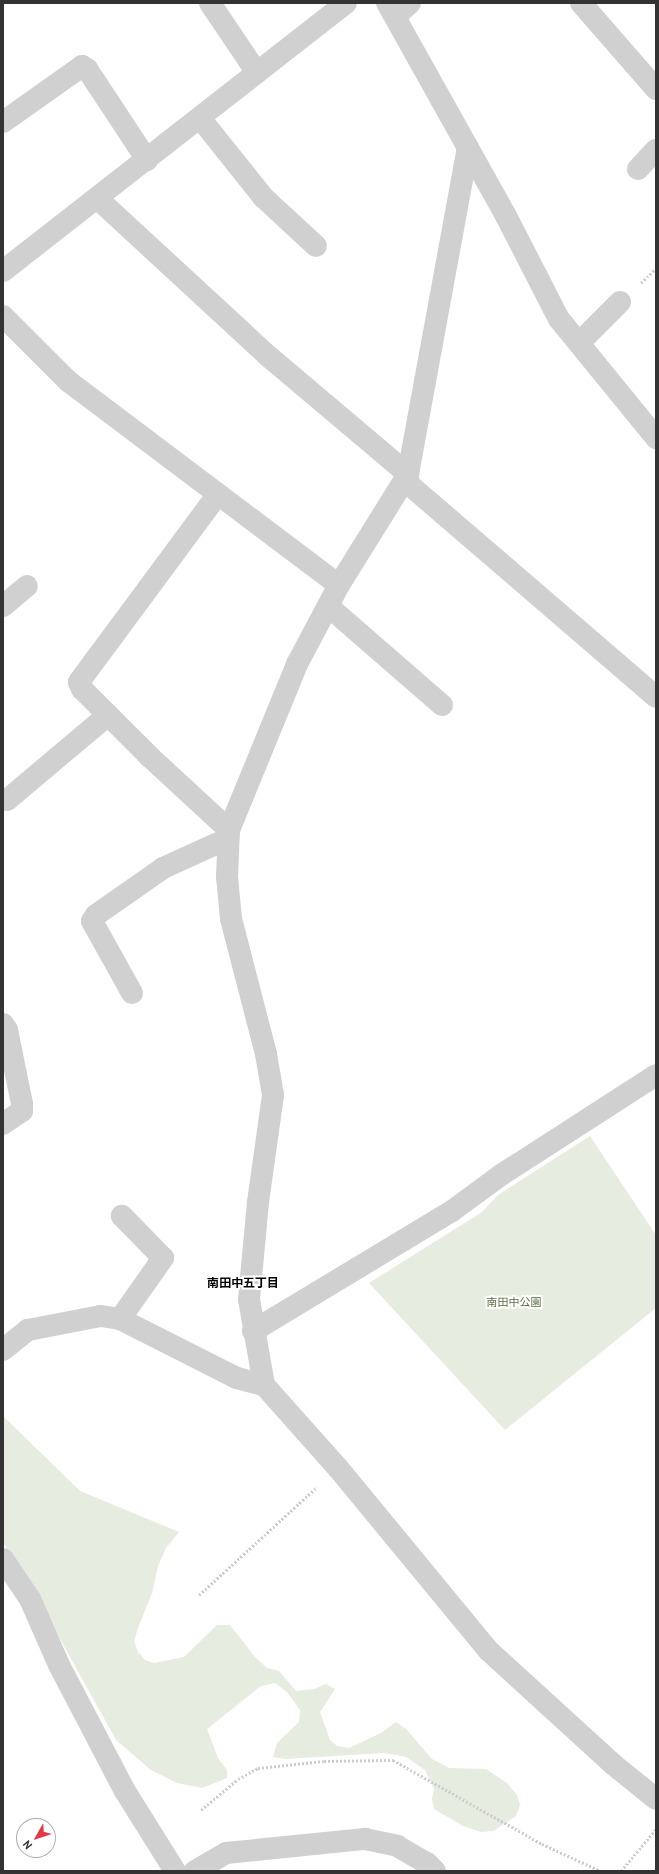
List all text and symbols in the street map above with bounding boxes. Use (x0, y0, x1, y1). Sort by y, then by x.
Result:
district label: 南田中五丁目 (207, 1276, 279, 1290)
park label: 南田中公園 (487, 1295, 541, 1309)
north arrow (16, 1818, 56, 1858)
text: N (20, 1838, 35, 1852)

